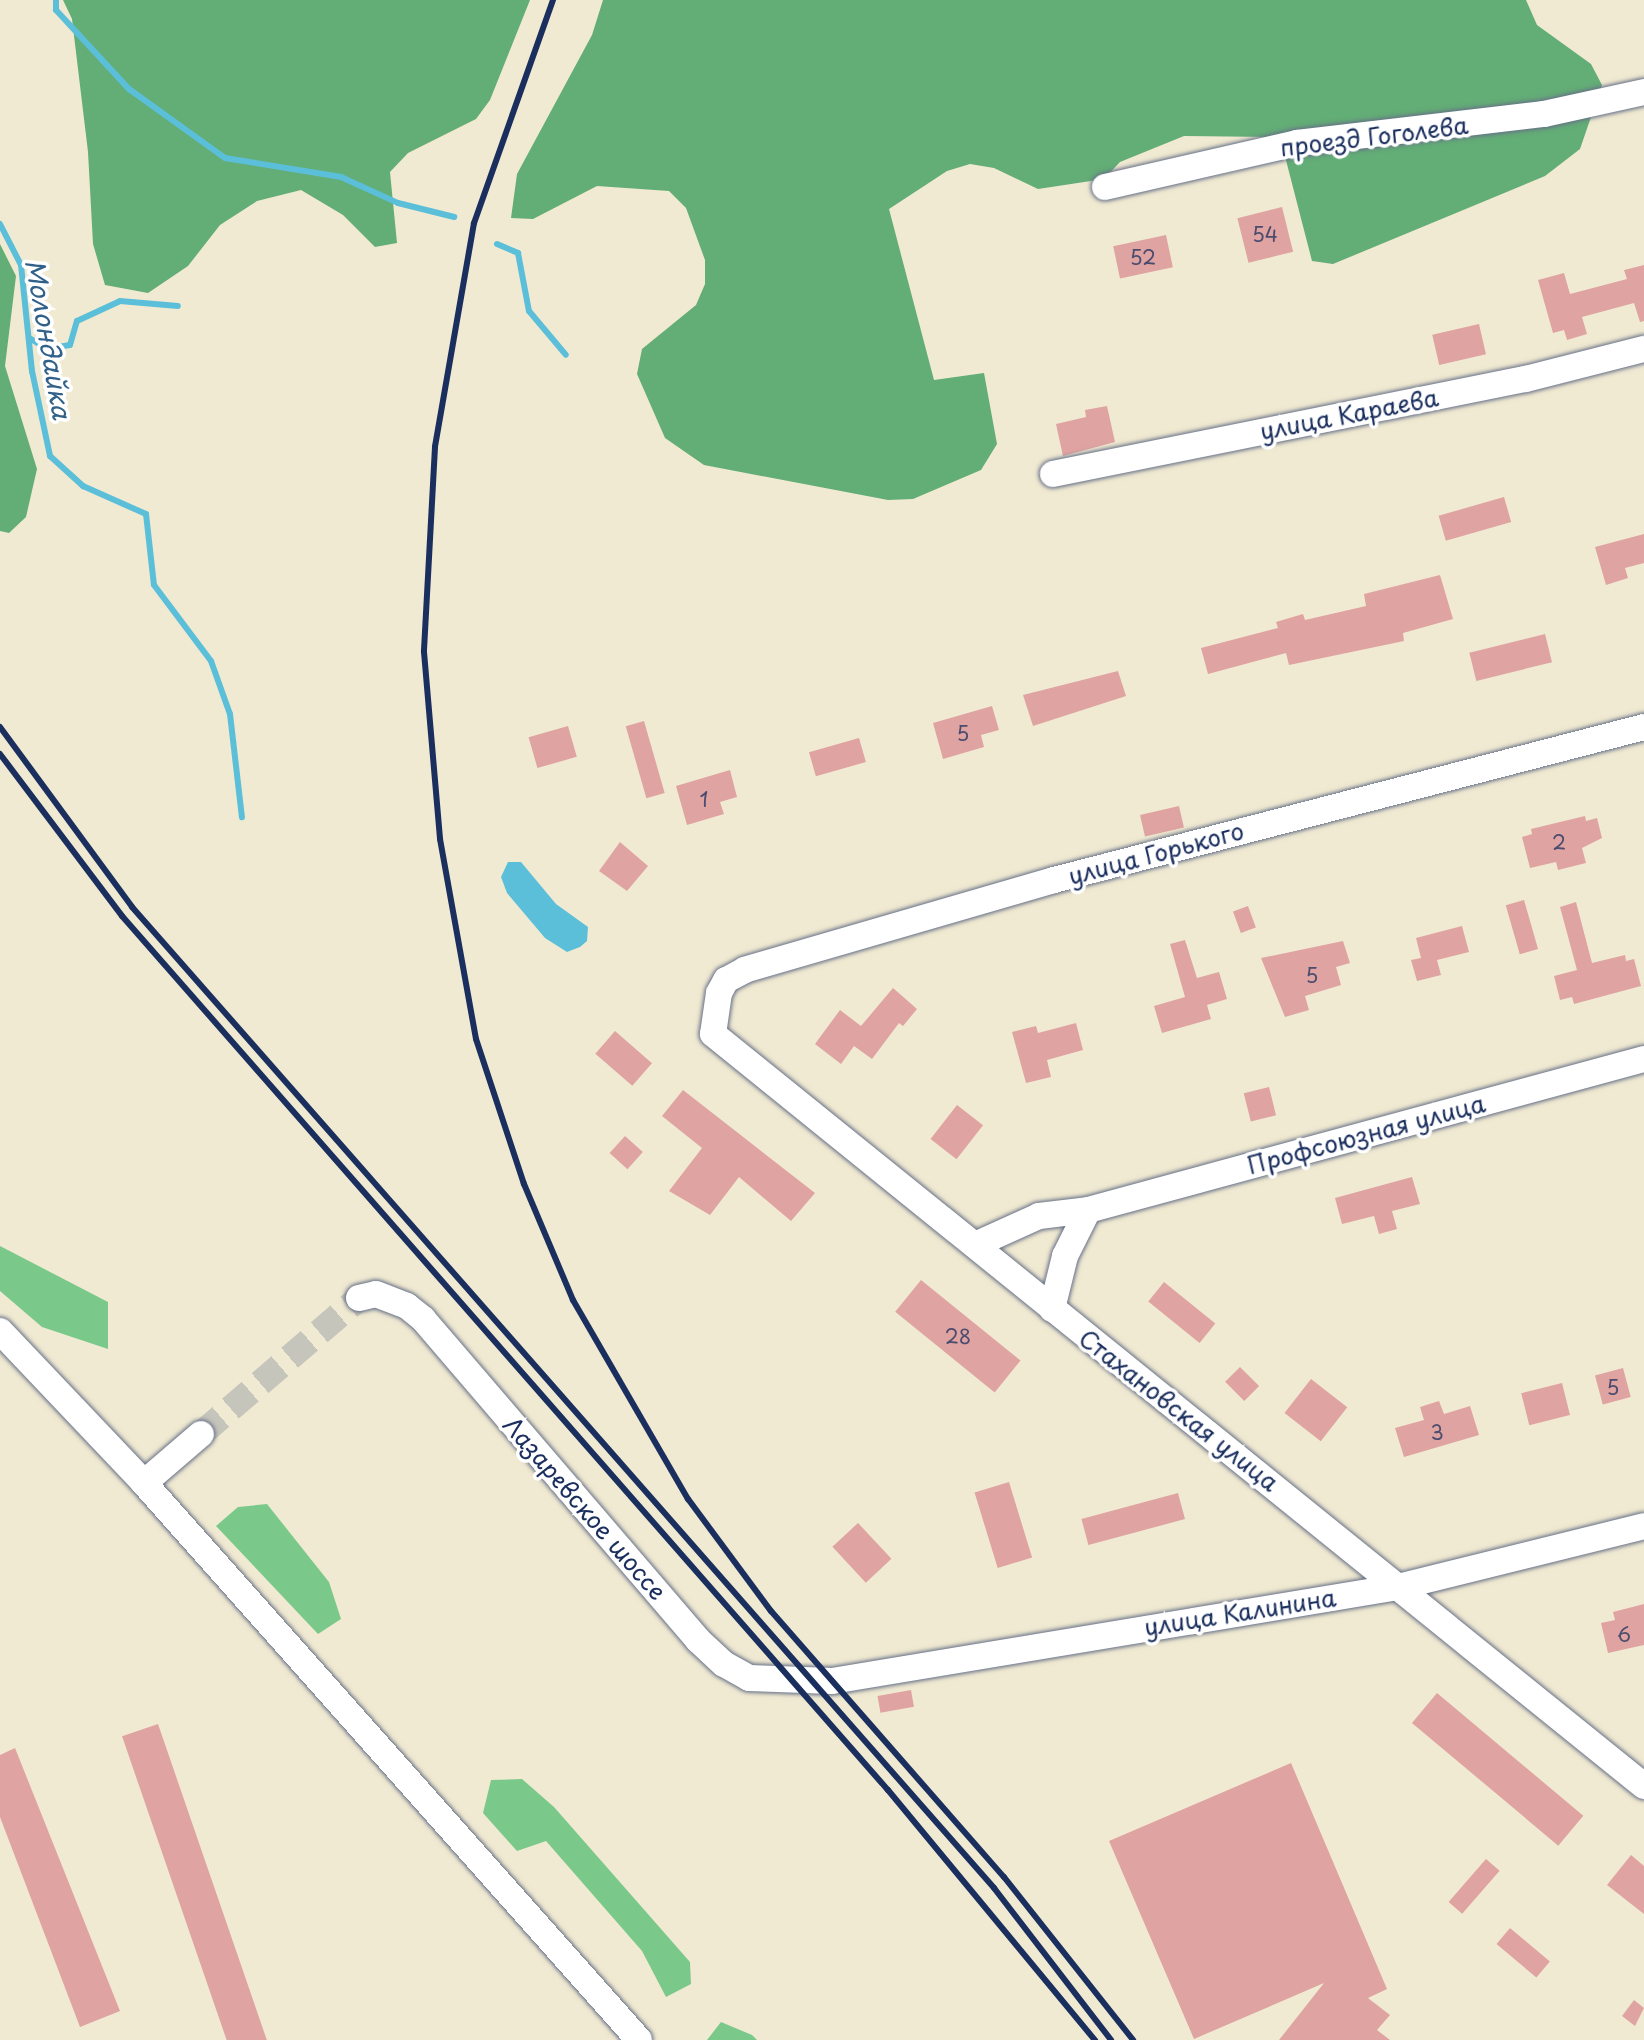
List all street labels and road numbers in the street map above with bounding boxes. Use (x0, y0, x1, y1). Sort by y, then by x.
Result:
street label: проезд Гоголева (1278, 110, 1470, 162)
street label: улица Караева (1257, 383, 1441, 445)
street label: улица Горького (1064, 816, 1248, 890)
street label: Профсоюзная улица (1243, 1088, 1489, 1180)
street label: Стахановская улица (1073, 1323, 1285, 1497)
street label: Лазаревское шоссе (498, 1411, 672, 1605)
street label: улица Калинина (1142, 1583, 1338, 1641)

